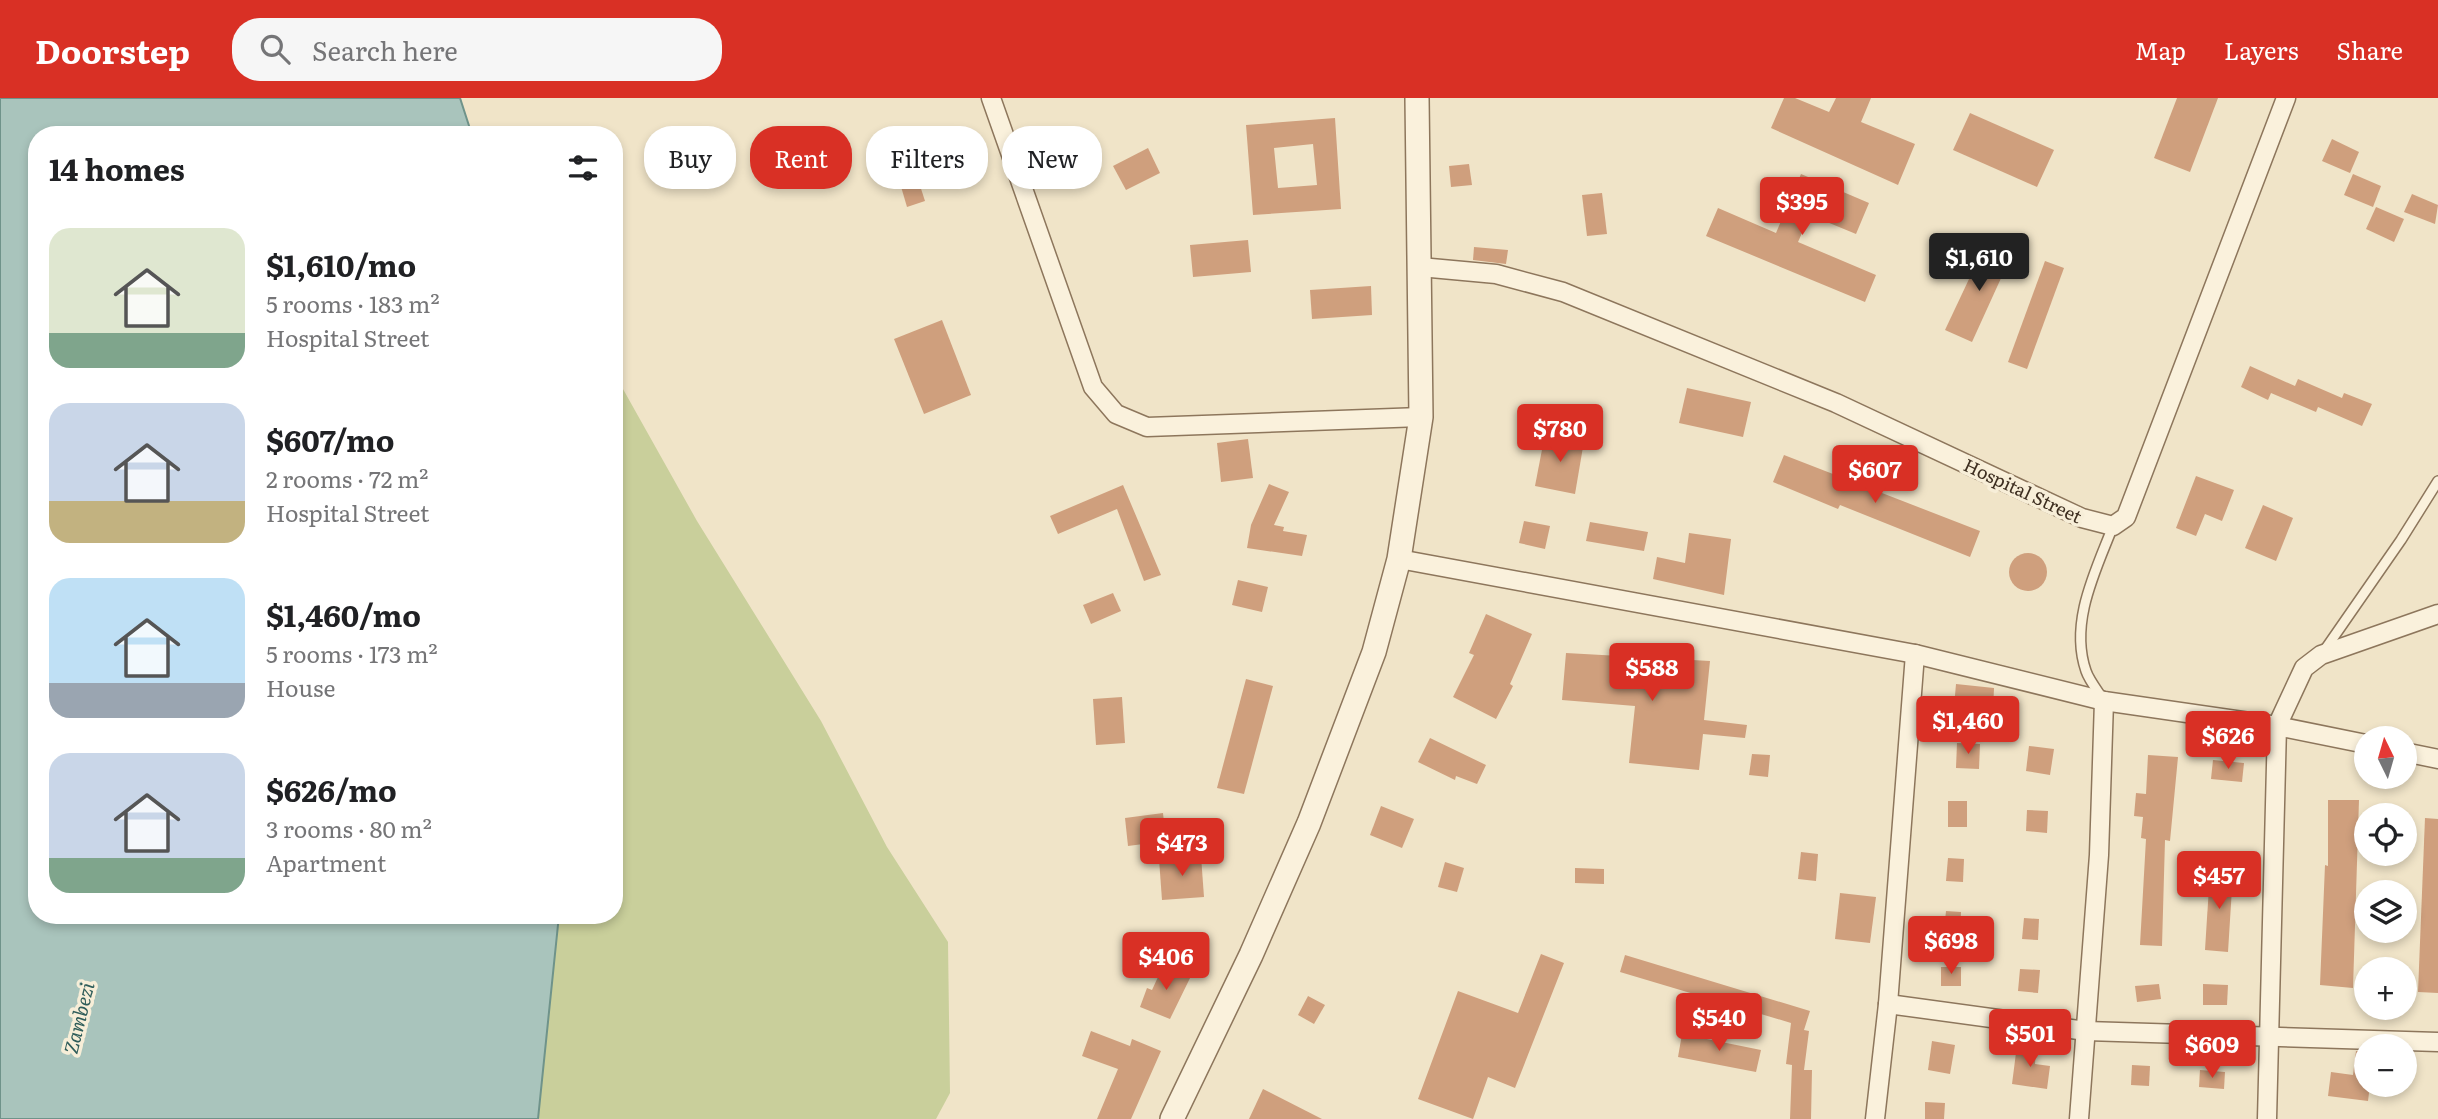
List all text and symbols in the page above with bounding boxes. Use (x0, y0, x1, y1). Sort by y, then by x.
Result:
search box (232, 18, 722, 81)
text: Doorstep (35, 25, 190, 74)
icon: search (256, 30, 294, 68)
text: Search here (312, 30, 458, 69)
text: Map (2135, 32, 2186, 67)
text: Layers (2224, 32, 2298, 67)
text: Share (2336, 32, 2403, 67)
chip: Buy (644, 126, 736, 189)
chip: Rent (750, 126, 852, 189)
chip: Filters (866, 126, 988, 189)
chip: New (1002, 126, 1102, 189)
text: 14 homes (49, 146, 185, 190)
icon: filters (564, 149, 602, 187)
pin: $395 (1761, 178, 1843, 237)
text: $395 (1776, 183, 1828, 217)
pin: $1,610 (1922, 234, 2036, 293)
text: $1,610 (1945, 239, 2013, 273)
text: $1,610/mo (266, 242, 416, 286)
icon: home (105, 256, 189, 340)
text: 5 rooms · 183 m² (266, 286, 440, 320)
text: Hospital Street (266, 320, 429, 354)
pin: $780 (1519, 404, 1601, 464)
text: $780 (1533, 410, 1587, 444)
text: $607/mo (266, 417, 395, 461)
icon: home (105, 431, 189, 515)
pin: $607 (1834, 446, 1916, 505)
text: $607 (1848, 451, 1902, 485)
street label: Hospital Street (1959, 451, 2087, 530)
text: 2 rooms · 72 m² (266, 461, 428, 495)
text: Hospital Street (266, 495, 429, 529)
text: $1,460/mo (266, 592, 421, 636)
icon: home (105, 606, 189, 690)
text: 5 rooms · 173 m² (266, 636, 438, 670)
pin: $588 (1611, 644, 1693, 703)
text: $588 (1625, 649, 1679, 683)
text: House (266, 670, 335, 704)
pin: $1,460 (1911, 696, 2025, 756)
text: $1,460 (1932, 702, 2004, 736)
pin: $626 (2187, 712, 2269, 771)
text: $626 (2202, 717, 2254, 751)
north arrow (2354, 726, 2417, 789)
map controls (2354, 726, 2417, 1097)
text: $626/mo (266, 767, 397, 811)
icon: home (105, 781, 189, 865)
button: locate (2354, 803, 2417, 866)
text: 3 rooms · 80 m² (266, 811, 432, 845)
pin: $473 (1141, 818, 1223, 878)
text: $473 (1156, 824, 1208, 858)
text: Apartment (266, 845, 386, 879)
pin: $457 (2178, 852, 2260, 911)
text: $457 (2193, 857, 2245, 891)
button: layers (2354, 880, 2417, 943)
pin: $698 (1910, 916, 1992, 976)
text: $698 (1924, 922, 1978, 956)
pin: $406 (1125, 932, 1207, 992)
text: $406 (1138, 938, 1194, 972)
button: + (2354, 957, 2417, 1020)
water label: Zambezi (56, 979, 100, 1057)
pin: $540 (1678, 993, 1760, 1053)
text: $540 (1692, 999, 1746, 1033)
pin: $501 (1989, 1010, 2071, 1069)
text: $501 (2005, 1015, 2055, 1049)
pin: $609 (2171, 1020, 2253, 1080)
text: $609 (2185, 1026, 2239, 1060)
button: − (2354, 1034, 2417, 1097)

